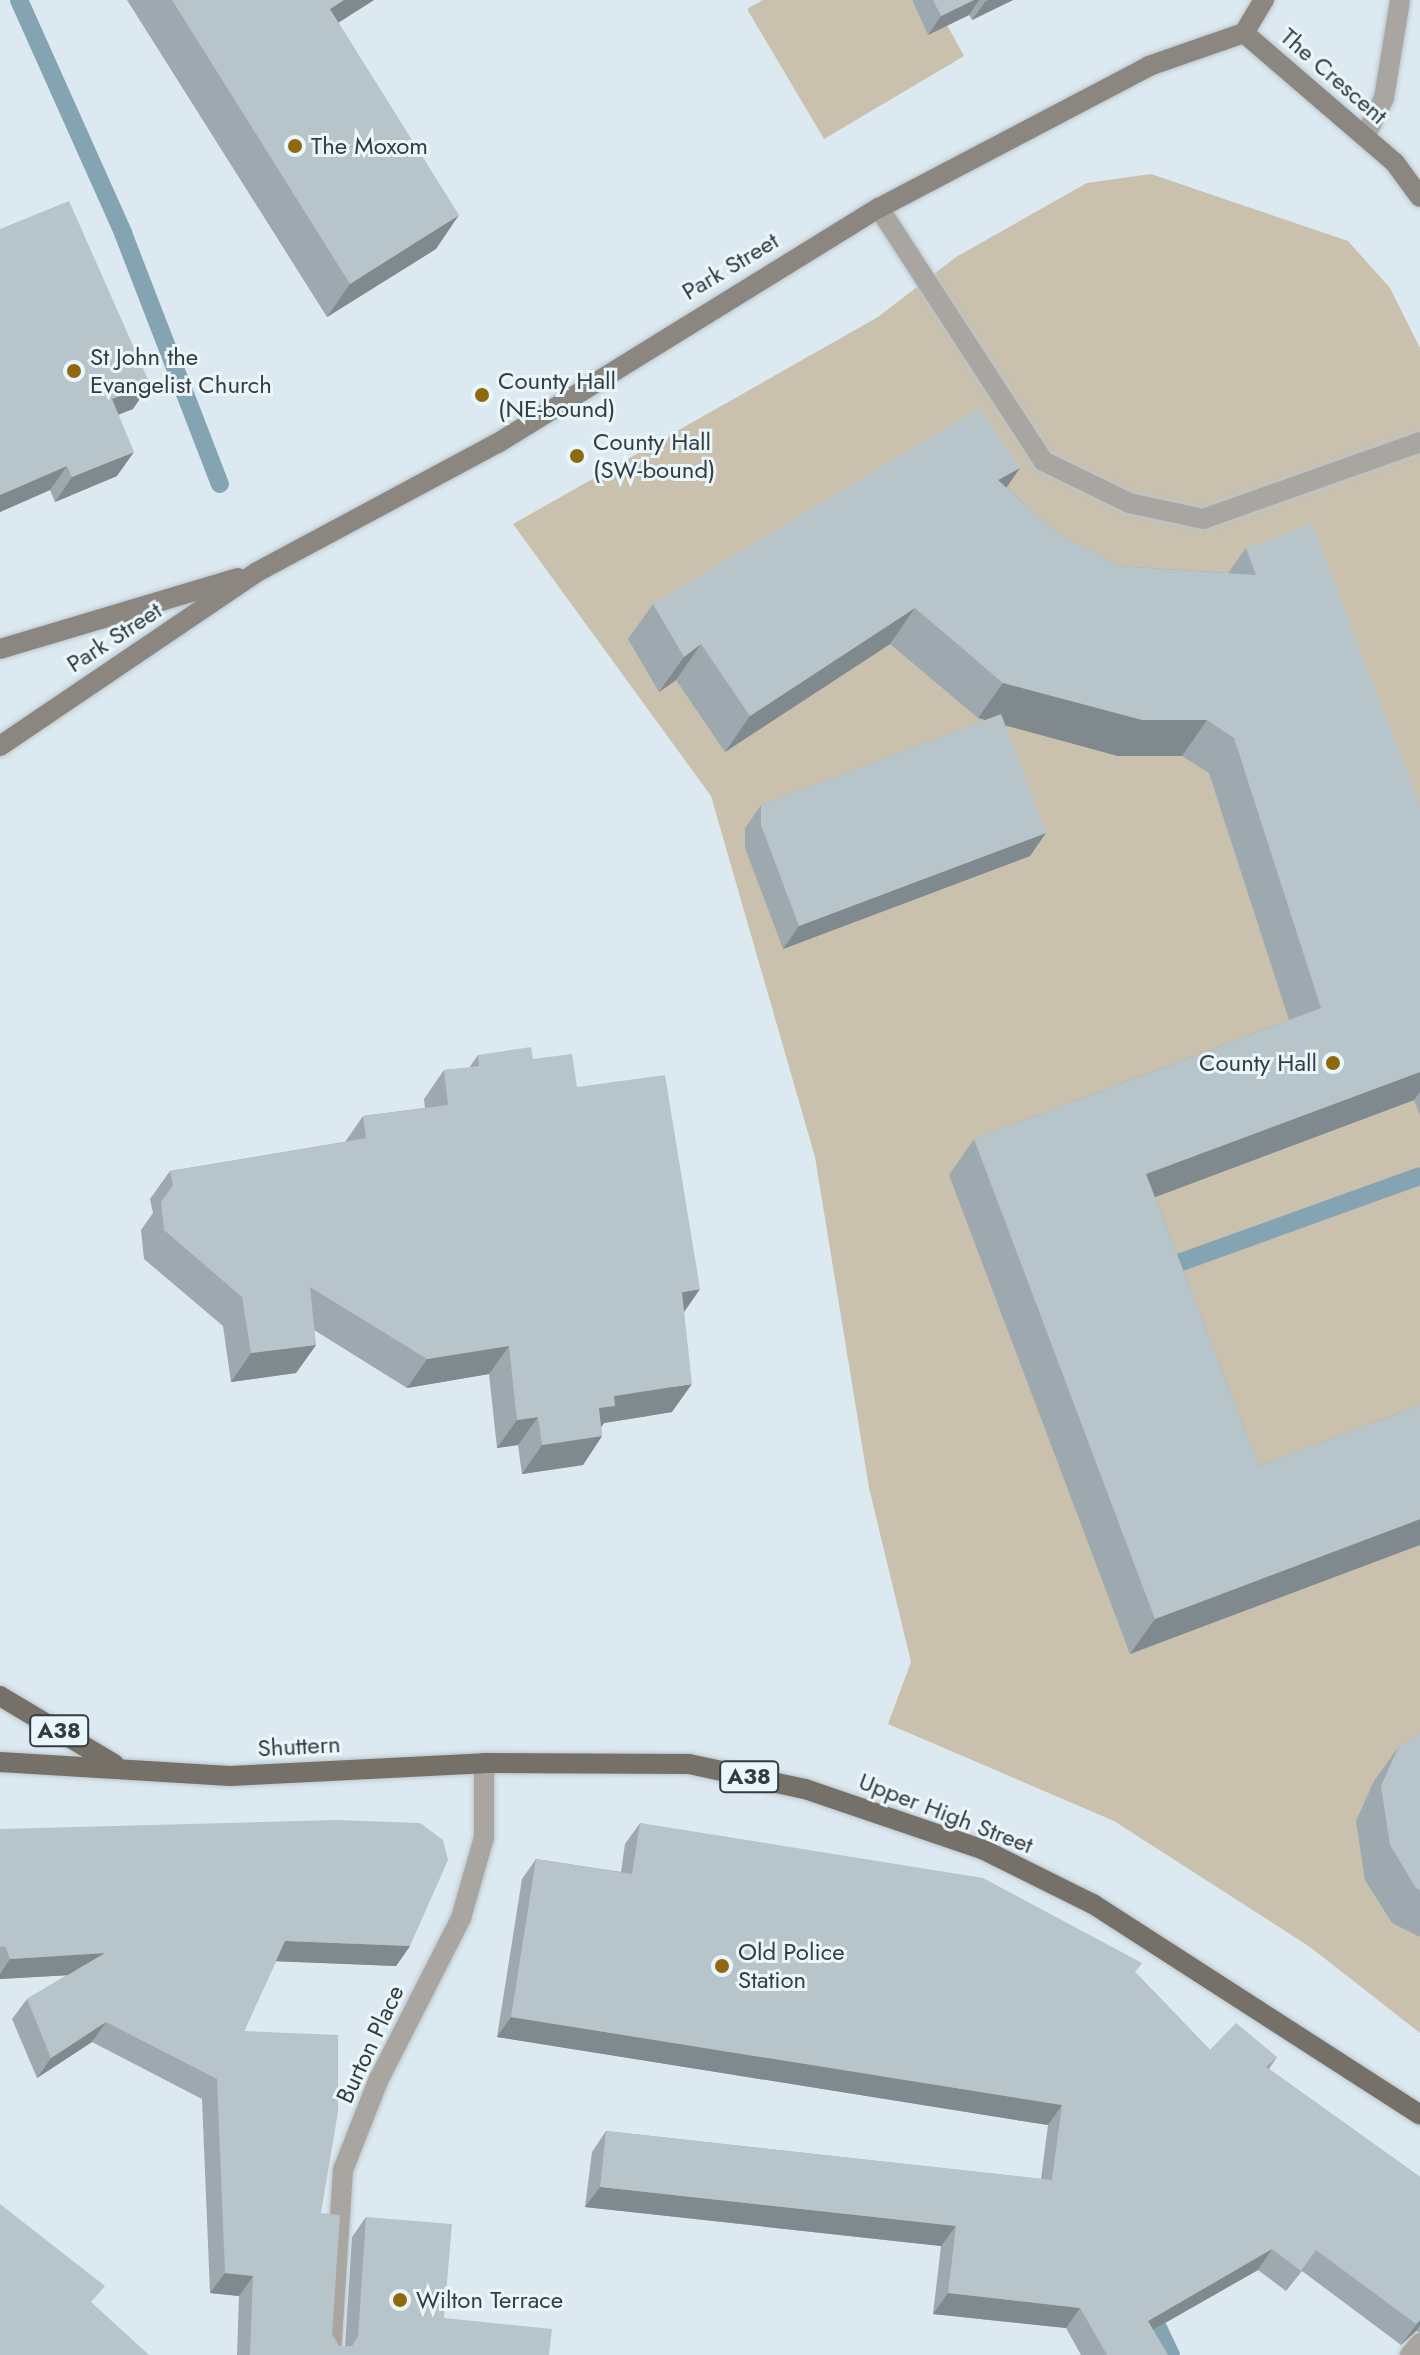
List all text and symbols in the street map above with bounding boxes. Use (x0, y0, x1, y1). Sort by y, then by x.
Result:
street label: The Crescent (1275, 22, 1393, 130)
place label: The Moxom (311, 132, 428, 160)
marker: The Moxom (286, 137, 304, 155)
street label: Park Street (677, 226, 783, 306)
place label: St John the Evangelist Church (90, 343, 272, 399)
marker: St John the Evangelist Church (65, 362, 83, 380)
place label: County Hall (NE-bound) (498, 367, 616, 423)
marker: County Hall (NE-bound) (473, 386, 491, 404)
place label: County Hall (SW-bound) (593, 428, 715, 484)
marker: County Hall (SW-bound) (568, 447, 586, 465)
street label: Park Street (61, 596, 167, 678)
place label: County Hall (1199, 1049, 1317, 1077)
marker: County Hall (1324, 1054, 1342, 1072)
road number: A38 (29, 1713, 89, 1749)
street label: Shuttern (257, 1729, 341, 1763)
road number: A38 (719, 1759, 779, 1795)
street label: Upper High Street (855, 1767, 1037, 1859)
place label: Old Police Station (738, 1938, 844, 1994)
marker: Old Police Station (713, 1957, 731, 1975)
street label: Burton Place (330, 1980, 410, 2108)
place label: Wilton Terrace (416, 2286, 563, 2314)
marker: Wilton Terrace (391, 2291, 409, 2309)

